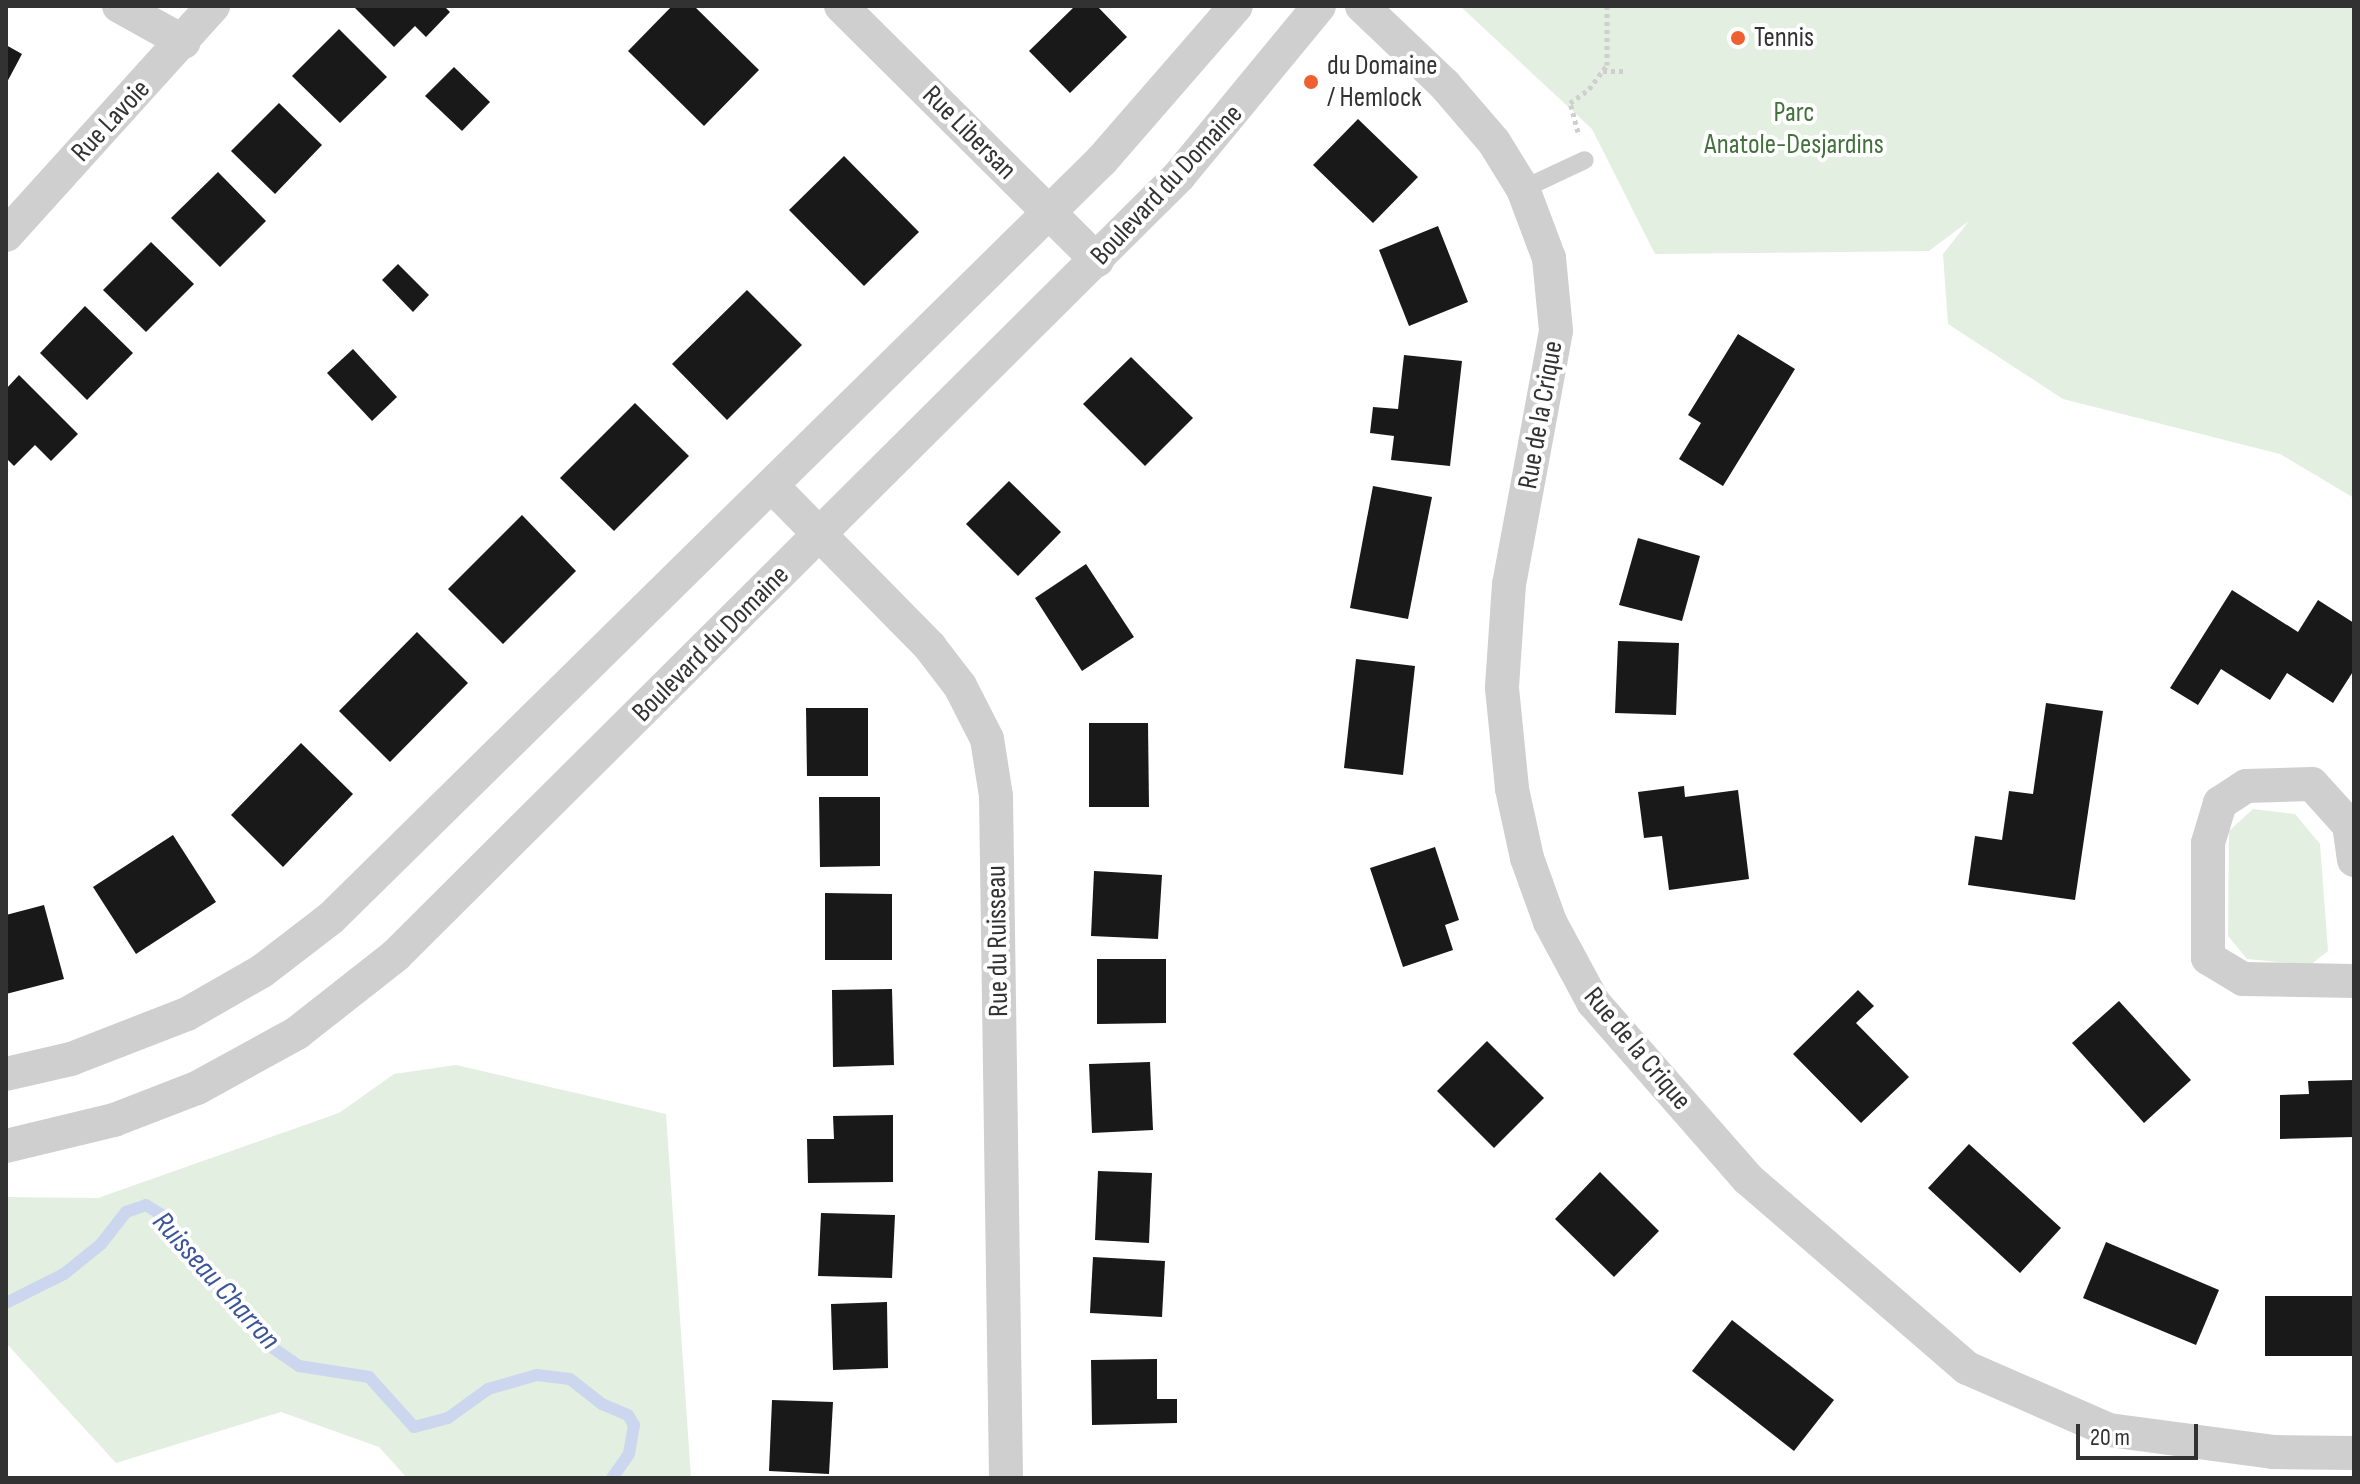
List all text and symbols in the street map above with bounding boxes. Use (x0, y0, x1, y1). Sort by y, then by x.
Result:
place label: Tennis (1754, 21, 1814, 55)
marker: Tennis (1729, 29, 1747, 47)
place label: du Domaine / Hemlock (1327, 49, 1437, 115)
street label: Rue Lavoie (65, 73, 157, 169)
marker: du Domaine / Hemlock (1302, 73, 1320, 91)
street label: Rue Libersan (915, 79, 1023, 187)
park label: Parc Anatole-Desjardins (1704, 96, 1884, 162)
street label: Boulevard du Domaine (1084, 98, 1250, 272)
street label: Rue de la Crique (1511, 338, 1571, 492)
street label: Boulevard du Domaine (626, 559, 796, 729)
street label: Rue du Ruisseau (980, 865, 1016, 1017)
street label: Rue de la Crique (1576, 981, 1698, 1117)
water label: Ruisseau Charron (145, 1205, 287, 1357)
scale bar (2080, 1408, 2202, 1458)
text: 20 m (2090, 1423, 2130, 1452)

